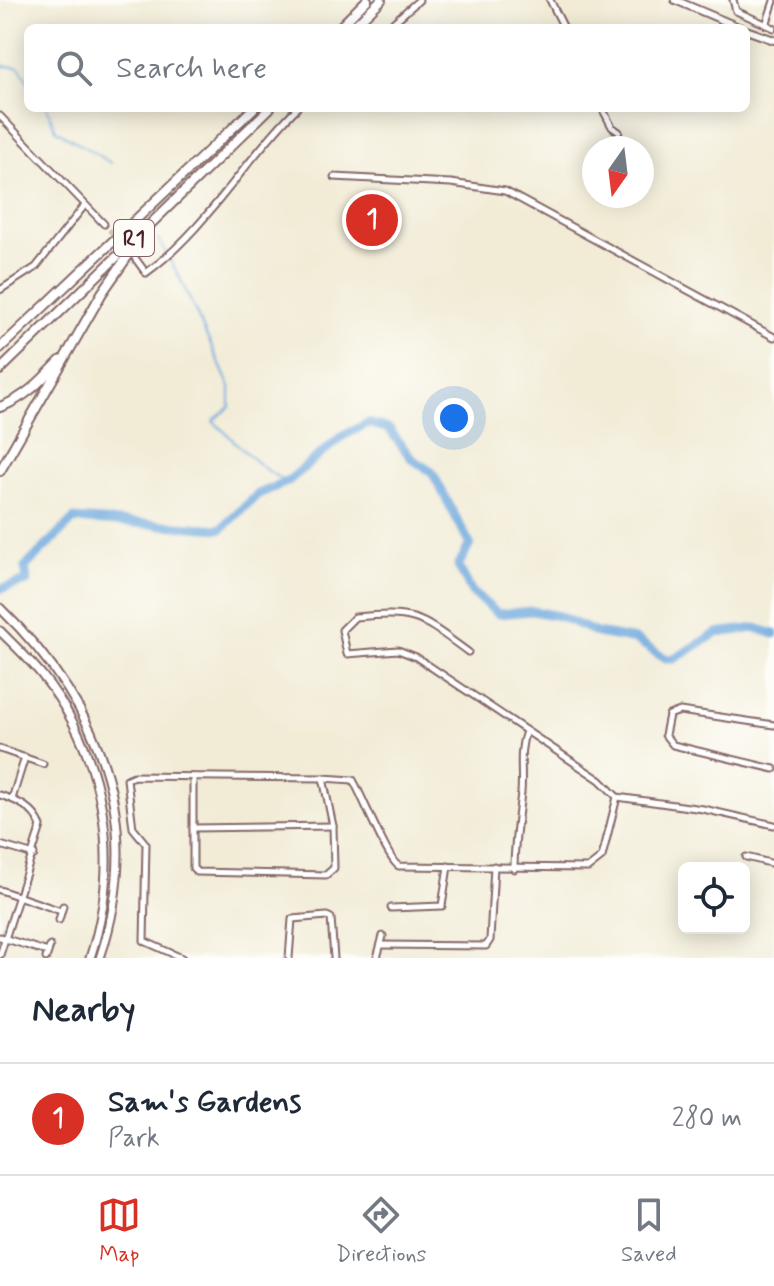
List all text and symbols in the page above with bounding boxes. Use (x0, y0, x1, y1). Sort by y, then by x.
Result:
search box (24, 24, 750, 112)
icon: search (52, 46, 96, 90)
text: Search here (116, 49, 267, 88)
north arrow (582, 136, 654, 208)
pin: 1 (346, 190, 398, 250)
road number: R1 (114, 220, 154, 256)
your location (434, 398, 474, 438)
map controls (678, 862, 750, 934)
button: locate (678, 862, 750, 934)
text: Nearby (32, 988, 136, 1033)
text: Sam's Gardens (108, 1083, 301, 1122)
text: 1 (52, 1102, 64, 1136)
text: 280 m (672, 1102, 742, 1136)
text: Park (108, 1122, 160, 1156)
tab: Map (97, 1193, 141, 1269)
tab: Directions (336, 1193, 426, 1269)
tab: Saved (621, 1193, 677, 1269)

